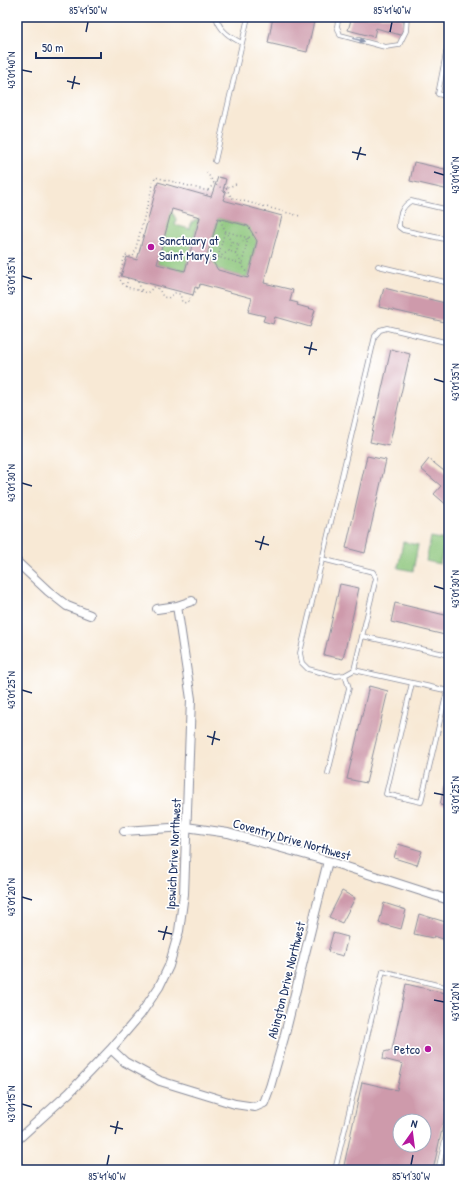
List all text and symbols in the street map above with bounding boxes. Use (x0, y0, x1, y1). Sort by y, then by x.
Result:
text: 85°41'50"W (69, 4, 108, 17)
text: 85°41'40"W (373, 4, 411, 17)
scale bar (36, 34, 101, 60)
one-way arrow (353, 37, 365, 43)
text: 50 m (42, 39, 63, 56)
text: 43°01'40"N (5, 52, 18, 88)
text: 43°01'40"N (449, 157, 462, 193)
place label: Sanctuary at Saint Mary's (159, 231, 219, 264)
marker: Sanctuary at Saint Mary's (146, 242, 156, 252)
text: 43°01'35"N (5, 257, 18, 295)
text: 43°01'35"N (449, 363, 462, 401)
text: 43°01'30"N (5, 464, 18, 502)
text: 43°01'30"N (449, 570, 462, 608)
text: 43°01'25"N (5, 671, 18, 709)
text: 43°01'25"N (449, 776, 462, 814)
street label: Ipswich Drive Northwest (161, 797, 185, 910)
street label: Coventry Drive Northwest (231, 814, 354, 865)
text: 43°01'20"N (5, 878, 18, 916)
street label: Abington Drive Northwest (263, 919, 309, 1040)
text: 43°01'20"N (449, 983, 462, 1021)
place label: Petco (394, 1040, 420, 1058)
marker: Petco (423, 1044, 433, 1054)
text: 43°01'15"N (5, 1086, 18, 1122)
north arrow (392, 1113, 432, 1153)
text: N (410, 1116, 419, 1131)
text: 85°41'40"W (88, 1170, 126, 1183)
text: 85°41'30"W (392, 1170, 431, 1183)

